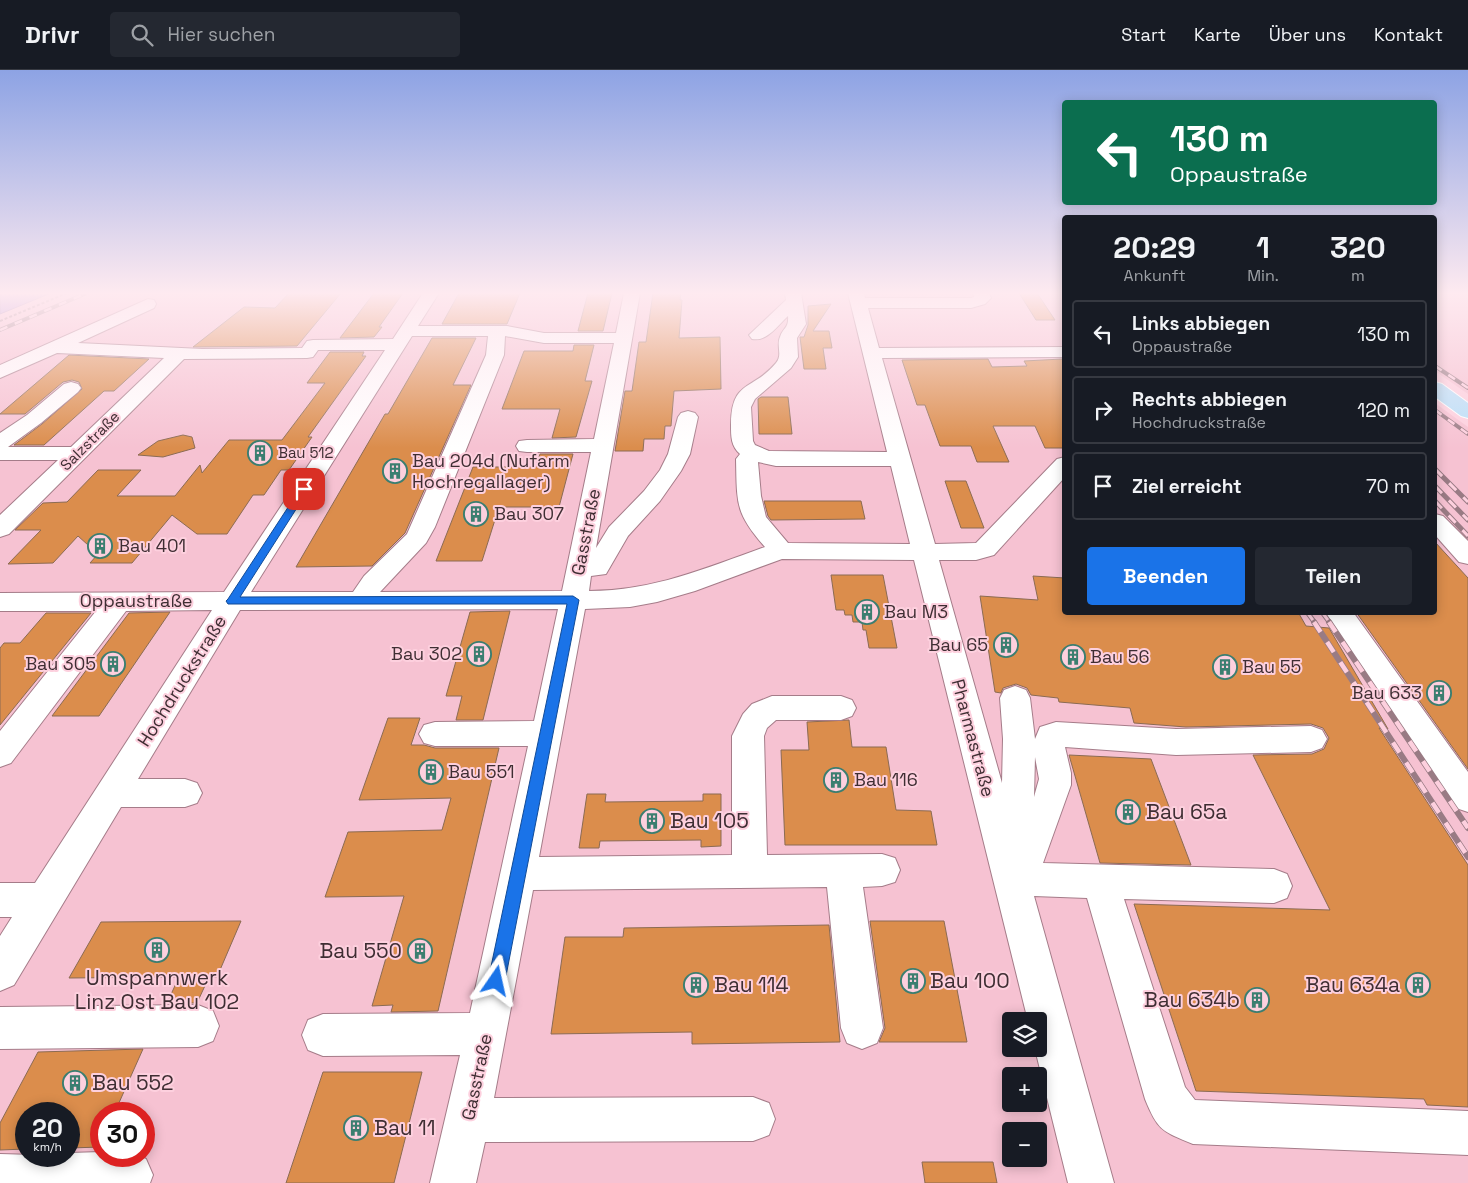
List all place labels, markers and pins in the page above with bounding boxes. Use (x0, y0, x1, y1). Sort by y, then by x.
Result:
building icon: Bau 512 (247, 440, 273, 466)
place label: Bau 512 (278, 443, 333, 462)
place label: Bau 204d (Nufarm Hochregallager) (412, 449, 570, 493)
building icon: Bau 204d (Nufarm Hochregallager) (382, 458, 408, 484)
pin (283, 468, 325, 510)
building icon: Bau 307 (463, 501, 489, 527)
place label: Bau 307 (494, 502, 564, 525)
building icon: Bau 401 (87, 533, 113, 559)
place label: Bau 401 (118, 534, 186, 557)
building icon: Bau M3 (854, 599, 880, 625)
place label: Bau M3 (884, 600, 948, 623)
building icon: Bau 65 (993, 632, 1019, 658)
place label: Bau 65 (929, 633, 988, 656)
building icon: Bau 302 (466, 641, 492, 667)
place label: Bau 302 (391, 642, 462, 665)
building icon: Bau 56 (1060, 644, 1086, 670)
place label: Bau 56 (1090, 645, 1149, 668)
building icon: Bau 305 (100, 651, 126, 677)
place label: Bau 305 (25, 652, 96, 675)
building icon: Bau 55 (1212, 654, 1238, 680)
place label: Bau 55 (1242, 655, 1301, 678)
building icon: Bau 633 (1426, 680, 1452, 706)
place label: Bau 633 (1352, 681, 1422, 704)
building icon: Bau 551 (418, 759, 444, 785)
place label: Bau 551 (448, 760, 515, 783)
building icon: Bau 116 (823, 767, 849, 793)
place label: Bau 116 (854, 768, 918, 791)
place label: Bau 65a (1146, 798, 1227, 825)
building icon: Bau 65a (1115, 799, 1141, 825)
place label: Bau 105 (670, 807, 749, 834)
building icon: Bau 105 (639, 808, 665, 834)
building icon: Umspannwerk Linz Ost Bau 102 (144, 937, 170, 963)
place label: Bau 550 (319, 937, 402, 964)
building icon: Bau 550 (407, 938, 433, 964)
place label: Umspannwerk Linz Ost Bau 102 (75, 964, 239, 1015)
place label: Bau 100 (930, 967, 1010, 994)
building icon: Bau 100 (900, 968, 926, 994)
place label: Bau 114 (714, 971, 789, 998)
place label: Bau 634a (1305, 971, 1400, 998)
building icon: Bau 114 (683, 972, 709, 998)
building icon: Bau 634a (1405, 972, 1431, 998)
place label: Bau 634b (1144, 986, 1240, 1013)
building icon: Bau 634b (1244, 987, 1270, 1013)
place label: Bau 552 (92, 1069, 174, 1096)
building icon: Bau 552 (62, 1070, 88, 1096)
place label: Bau 11 (374, 1114, 436, 1141)
building icon: Bau 11 (343, 1115, 369, 1141)

